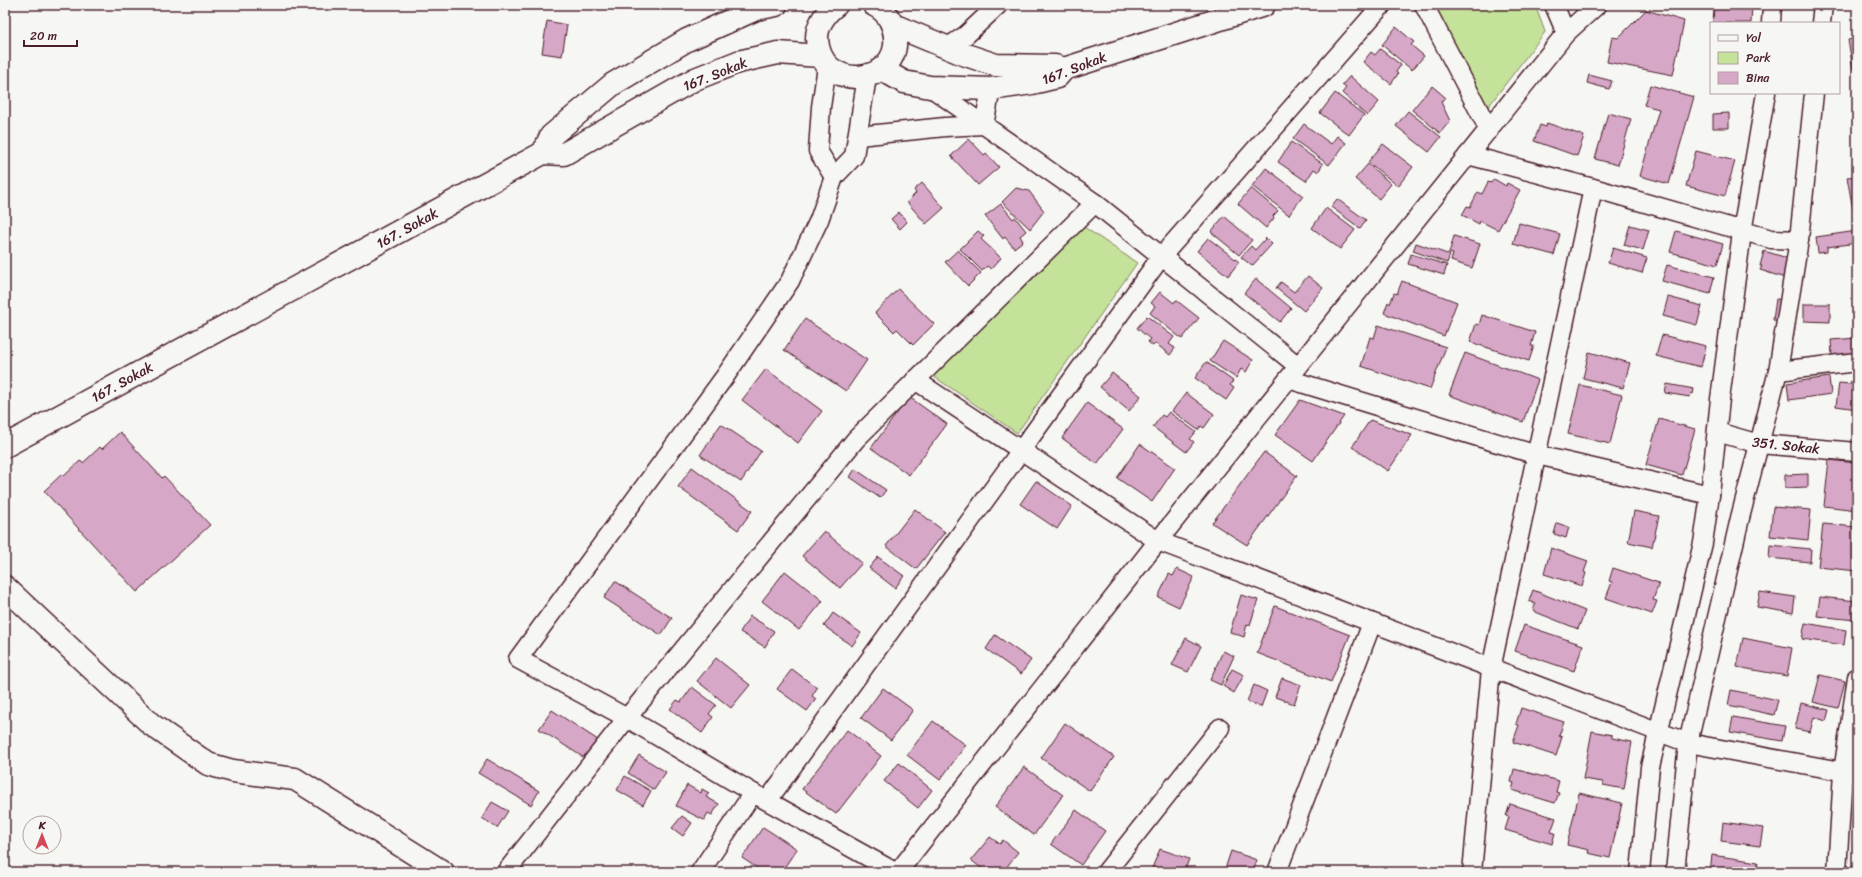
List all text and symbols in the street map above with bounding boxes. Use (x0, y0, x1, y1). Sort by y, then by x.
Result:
scale bar (24, 22, 77, 48)
legend (1710, 22, 1840, 94)
text: 20 m (30, 25, 57, 47)
text: Yol (1746, 27, 1761, 49)
street label: 167. Sokak (1038, 44, 1111, 92)
text: Park (1746, 47, 1771, 69)
street label: 167. Sokak (679, 50, 752, 99)
text: Bina (1746, 67, 1770, 89)
street label: 167. Sokak (372, 201, 443, 256)
street label: 167. Sokak (87, 355, 158, 410)
street label: 351. Sokak (1751, 430, 1822, 462)
north arrow (22, 815, 62, 855)
text: K (38, 816, 47, 835)

